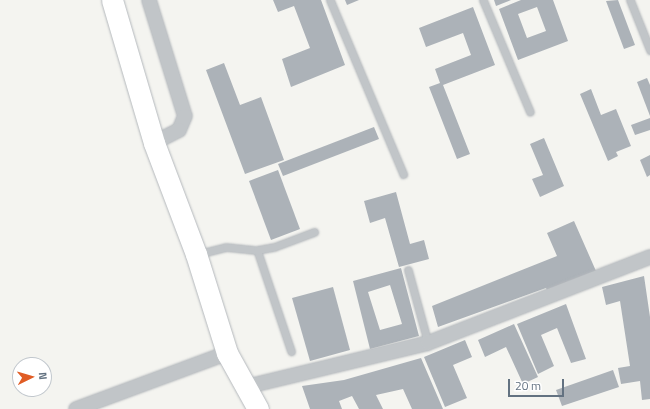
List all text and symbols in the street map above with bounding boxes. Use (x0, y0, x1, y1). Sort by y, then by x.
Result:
north arrow (12, 357, 52, 397)
scale bar (510, 371, 566, 397)
text: N (35, 372, 51, 381)
text: 20 m (515, 376, 541, 395)

